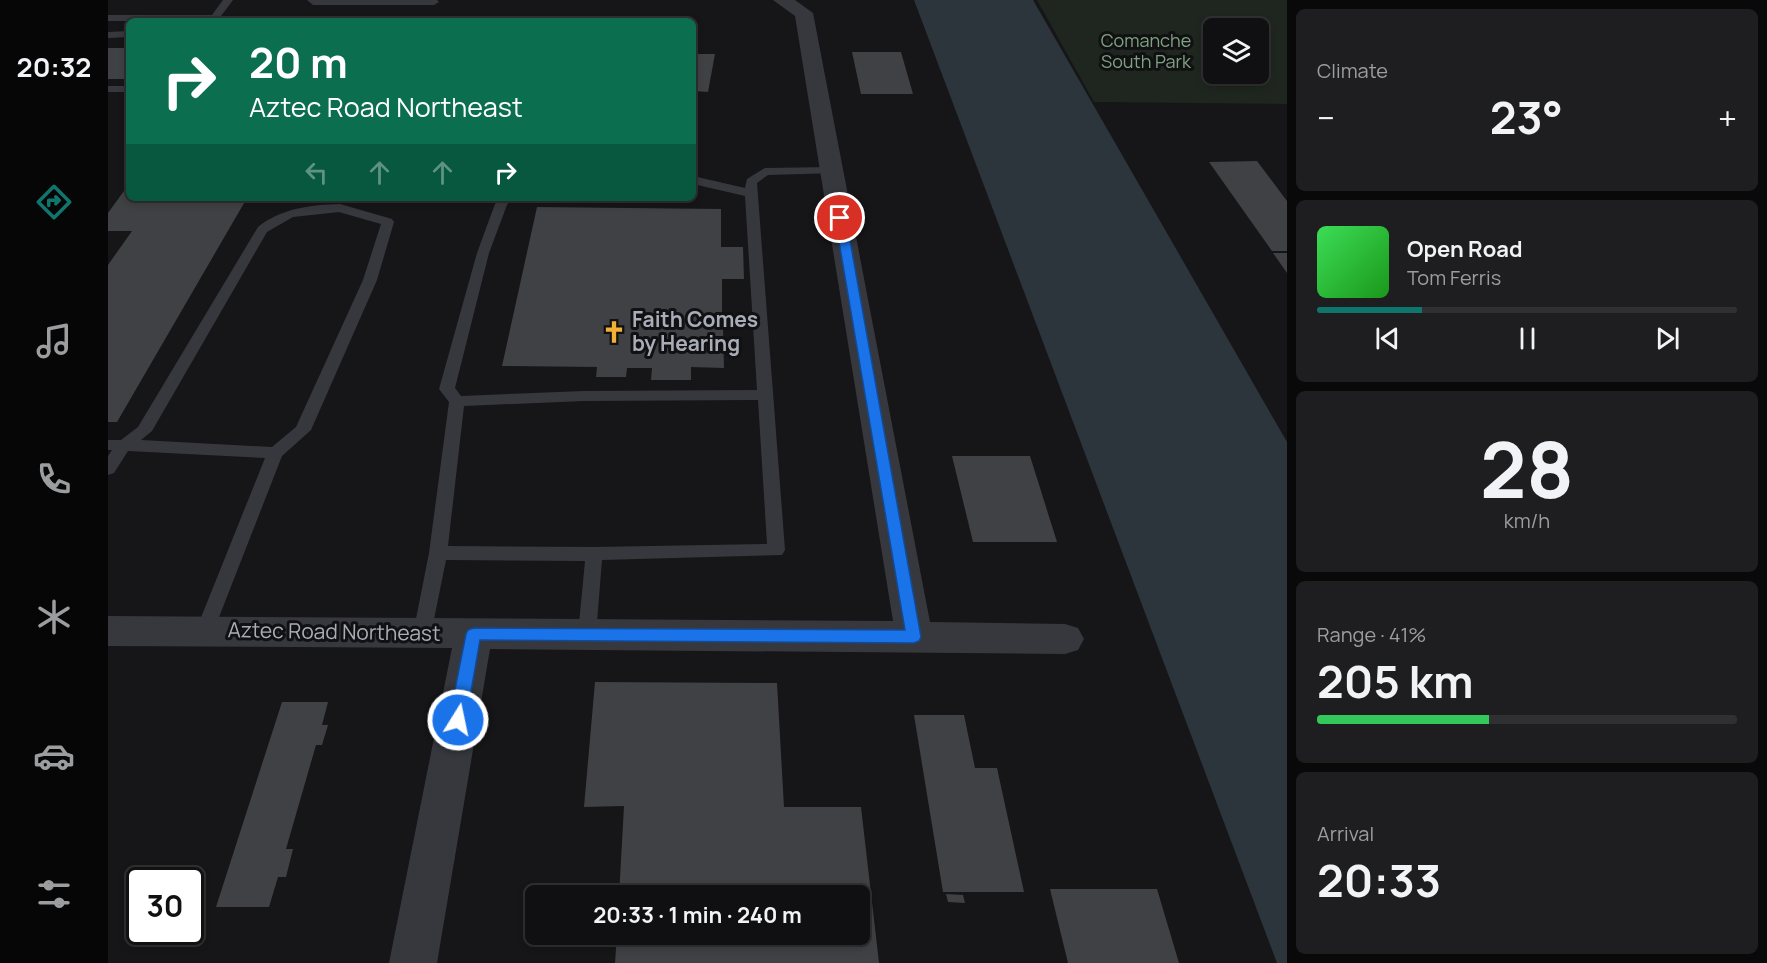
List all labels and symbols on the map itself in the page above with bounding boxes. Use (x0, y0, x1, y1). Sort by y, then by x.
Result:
park label: Comanche South Park (1101, 28, 1192, 73)
pin (814, 192, 865, 243)
place label: Faith Comes by Hearing (632, 305, 758, 357)
church icon: Faith Comes by Hearing (601, 319, 627, 345)
street label: Aztec Road Northeast (227, 615, 441, 647)
position arrow (426, 688, 490, 752)
speed limit sign: 30 (126, 867, 204, 945)

